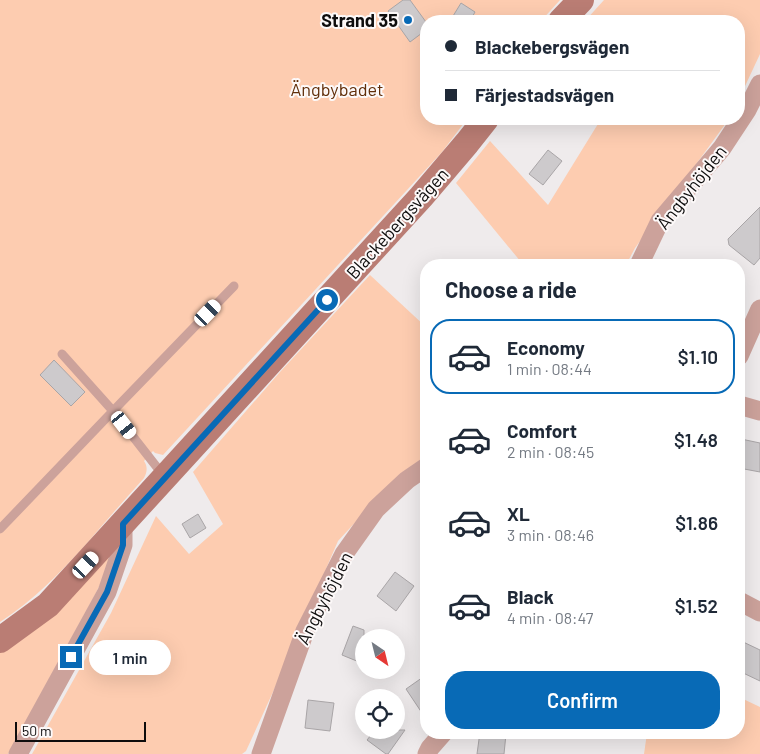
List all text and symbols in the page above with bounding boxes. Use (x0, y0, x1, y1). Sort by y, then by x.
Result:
place label: Strand 35 (321, 9, 398, 31)
marker: Strand 35 (402, 14, 414, 26)
text: Blackebergsvägen (475, 35, 629, 58)
park label: Ängbybadet (290, 78, 384, 100)
text: Färjestadsvägen (475, 83, 614, 106)
street label: Ängbyhöjden (651, 140, 731, 234)
street label: Blackebergsvägen (341, 163, 453, 283)
text: Choose a ride (445, 276, 577, 302)
route start (316, 289, 338, 311)
car (192, 297, 223, 329)
icon: car (447, 334, 492, 379)
text: Economy (507, 336, 585, 359)
text: $1.10 (678, 345, 718, 368)
text: 1 min · 08:44 (507, 359, 592, 378)
car (108, 409, 139, 441)
icon: car (447, 417, 492, 462)
text: Comfort (507, 419, 577, 442)
text: $1.48 (674, 428, 718, 451)
text: 2 min · 08:45 (507, 442, 594, 461)
icon: car (447, 500, 492, 545)
text: XL (507, 502, 530, 525)
text: $1.86 (675, 511, 718, 534)
text: 3 min · 08:46 (507, 525, 594, 544)
street label: Ängbyhöjden (291, 548, 357, 648)
car (70, 549, 101, 581)
icon: car (447, 583, 492, 628)
text: Black (507, 585, 554, 608)
text: $1.52 (675, 594, 718, 617)
text: 4 min · 08:47 (507, 608, 593, 627)
north arrow (355, 629, 405, 679)
map controls (355, 629, 405, 739)
callout: 1 min (88, 640, 171, 674)
route end (60, 646, 82, 668)
text: 1 min (113, 648, 147, 667)
button: Confirm (445, 671, 720, 729)
button: locate (355, 689, 405, 739)
scale bar (15, 719, 146, 742)
text: 50 m (22, 722, 51, 739)

